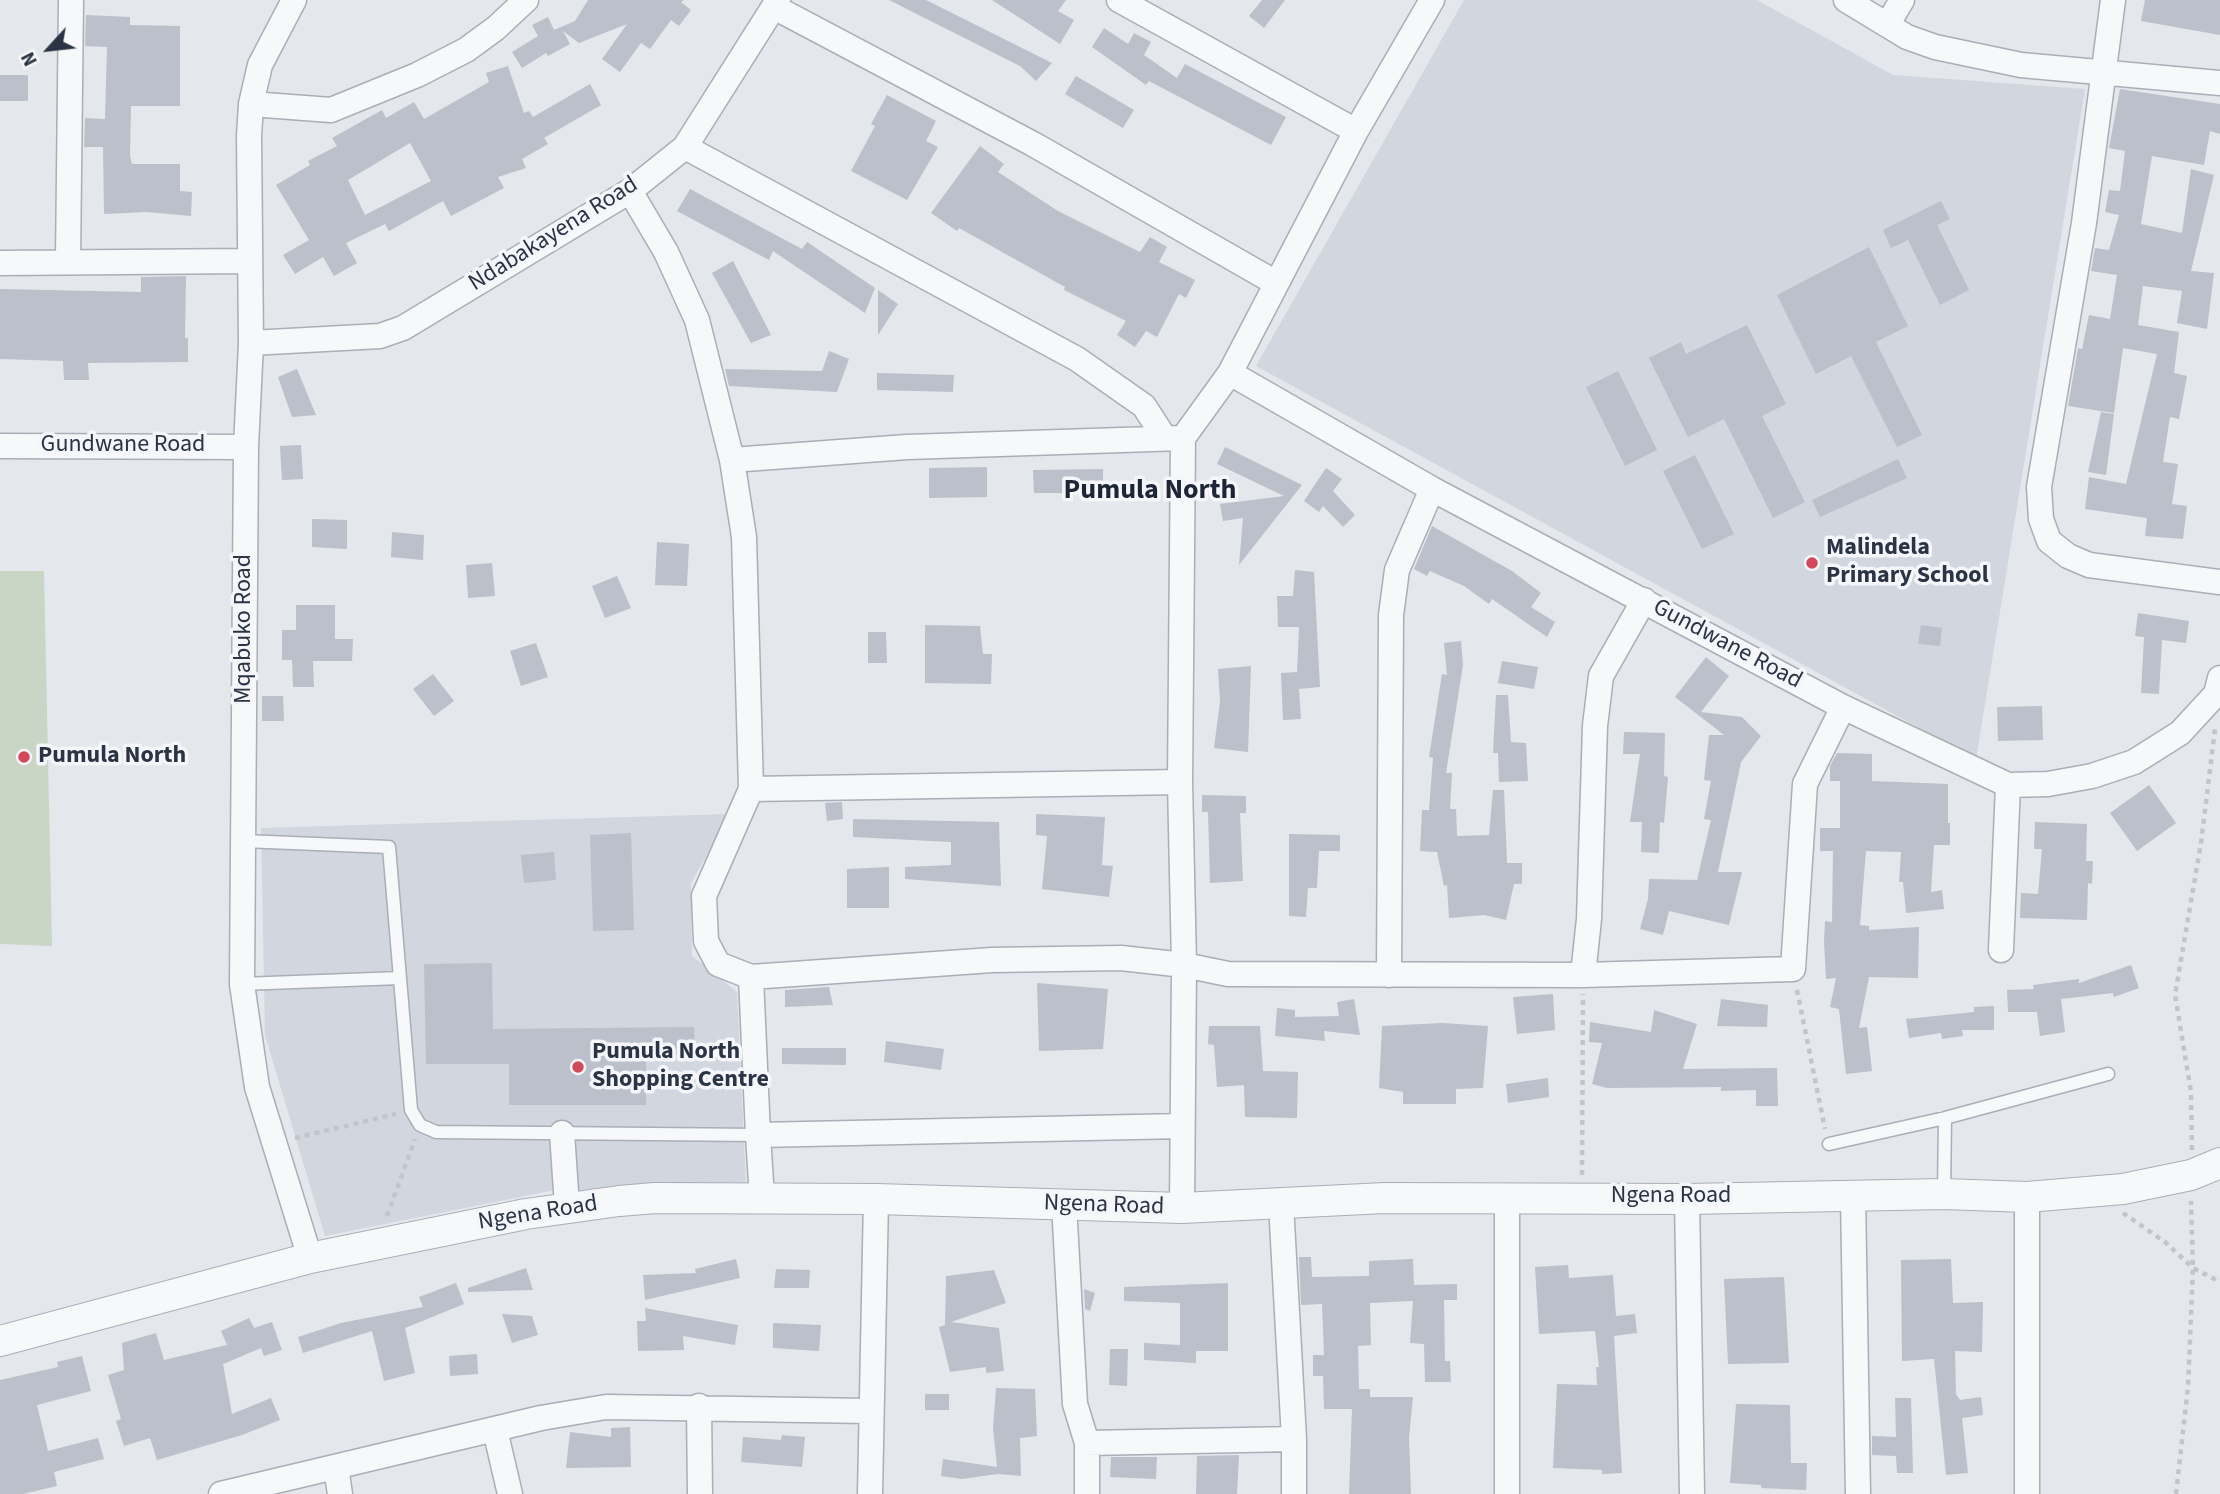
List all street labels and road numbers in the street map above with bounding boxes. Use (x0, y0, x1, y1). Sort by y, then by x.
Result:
street label: Ndabakayena Road (464, 171, 644, 299)
street label: Gundwane Road (41, 432, 205, 460)
street label: Mqabuko Road (231, 554, 259, 704)
street label: Gundwane Road (1648, 594, 1806, 696)
street label: Ngena Road (1611, 1183, 1731, 1211)
street label: Ngena Road (476, 1190, 600, 1238)
street label: Ngena Road (1043, 1190, 1165, 1222)

